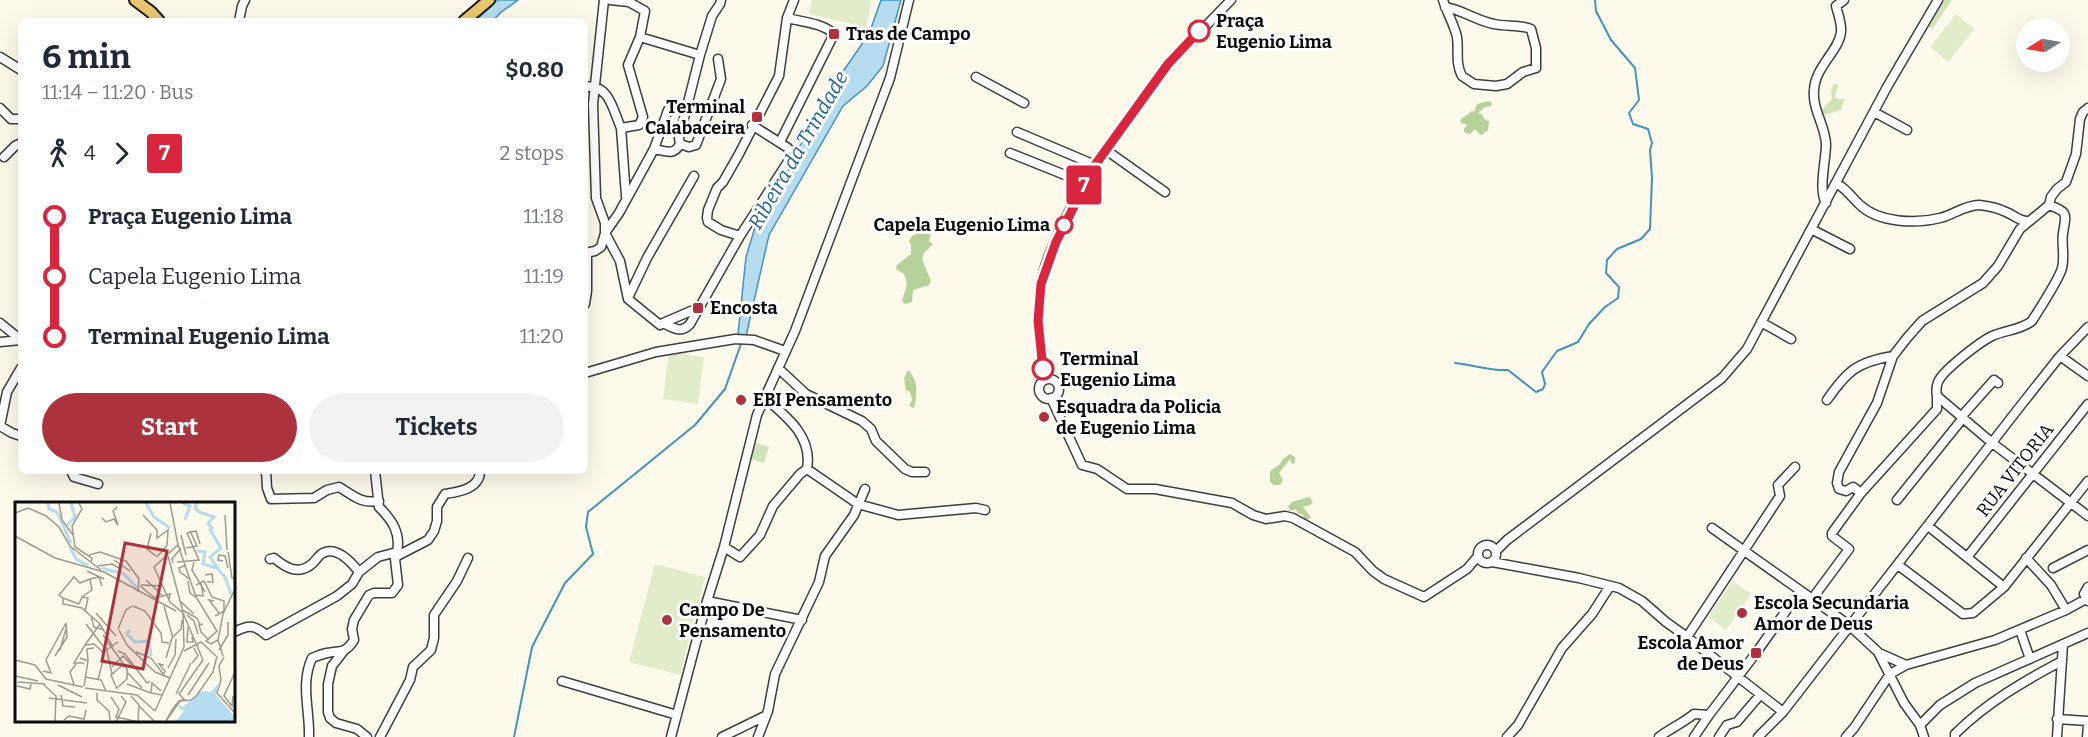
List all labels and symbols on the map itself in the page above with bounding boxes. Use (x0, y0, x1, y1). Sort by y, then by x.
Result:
place label: Praça Eugenio Lima (1216, 10, 1332, 53)
north arrow (2016, 18, 2070, 72)
marker: Praça Eugenio Lima (1188, 20, 1210, 42)
place label: Tras de Campo (846, 23, 971, 45)
marker: Tras de Campo (827, 27, 841, 41)
water label: Ribeira da Trindade (743, 67, 853, 233)
place label: Terminal Calabaceira (645, 96, 745, 139)
marker: Terminal Calabaceira (750, 110, 764, 124)
line badge: 7 (1064, 166, 1104, 204)
place label: Capela Eugenio Lima (873, 214, 1050, 236)
marker: Capela Eugenio Lima (1055, 216, 1073, 234)
place label: Encosta (710, 297, 778, 319)
marker: Encosta (691, 301, 705, 315)
place label: Terminal Eugenio Lima (1060, 348, 1176, 391)
marker: Terminal Eugenio Lima (1032, 358, 1054, 380)
place label: EBI Pensamento (753, 389, 892, 411)
marker: EBI Pensamento (734, 393, 748, 407)
place label: Esquadra da Policia de Eugenio Lima (1056, 396, 1221, 439)
marker: Esquadra da Policia de Eugenio Lima (1037, 410, 1051, 424)
street label: RUA VITORIA (1972, 419, 2058, 521)
inset map (15, 502, 236, 722)
place label: Escola Secundaria Amor de Deus (1754, 592, 1909, 635)
place label: Campo De Pensamento (679, 599, 786, 642)
marker: Escola Secundaria Amor de Deus (1735, 606, 1749, 620)
marker: Campo De Pensamento (660, 613, 674, 627)
place label: Escola Amor de Deus (1638, 632, 1745, 675)
marker: Escola Amor de Deus (1749, 646, 1763, 660)

